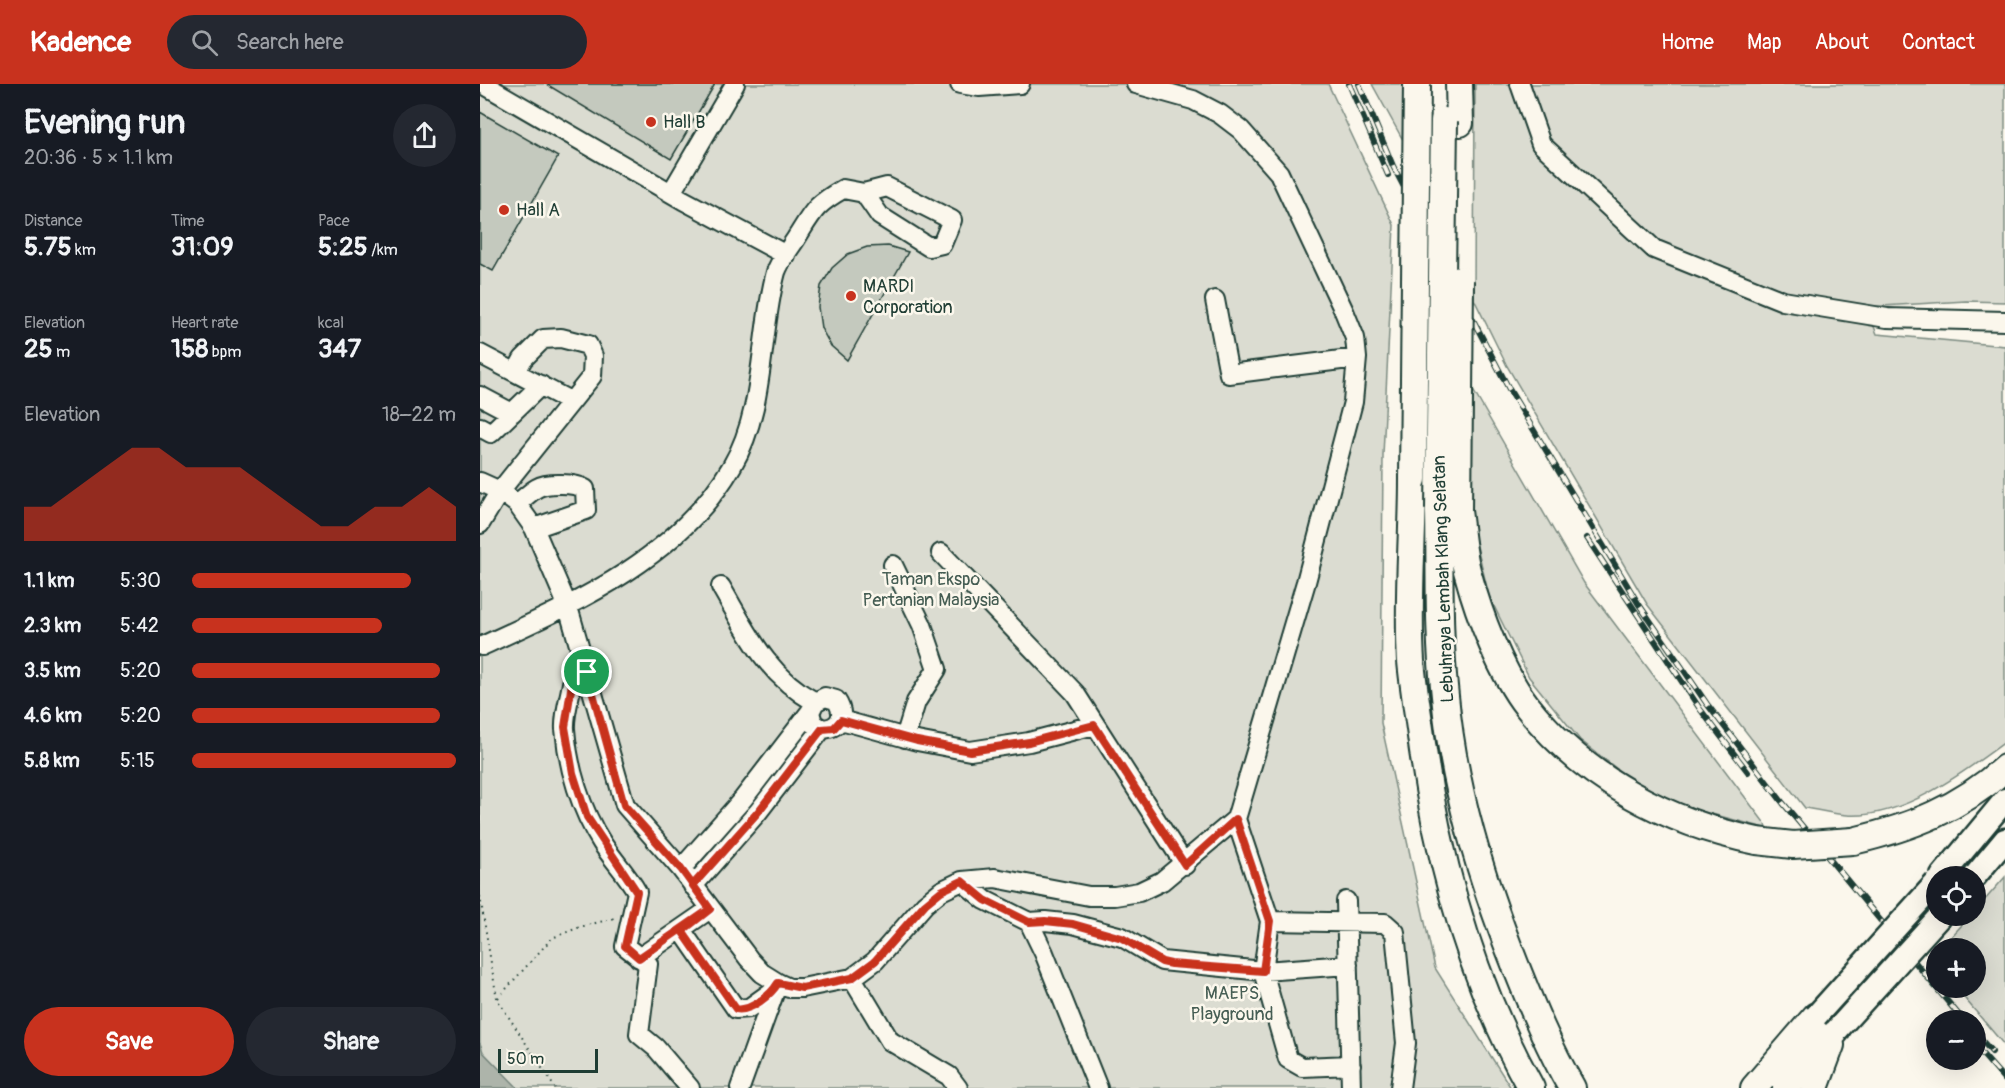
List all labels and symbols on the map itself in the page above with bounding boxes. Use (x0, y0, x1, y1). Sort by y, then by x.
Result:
place label: Hall B (663, 111, 705, 134)
marker: Hall B (644, 115, 658, 129)
place label: Hall A (516, 199, 560, 222)
marker: Hall A (497, 203, 511, 217)
place label: MARDI Corporation (863, 275, 953, 319)
marker: MARDI Corporation (844, 289, 858, 303)
street label: Lebuhraya Lembah Klang Selatan (1428, 455, 1459, 703)
park label: Taman Ekspo Pertanian Malaysia (863, 568, 999, 612)
pin (561, 646, 612, 697)
park label: MAEPS Playground (1190, 982, 1274, 1026)
scale bar (498, 1046, 598, 1074)

